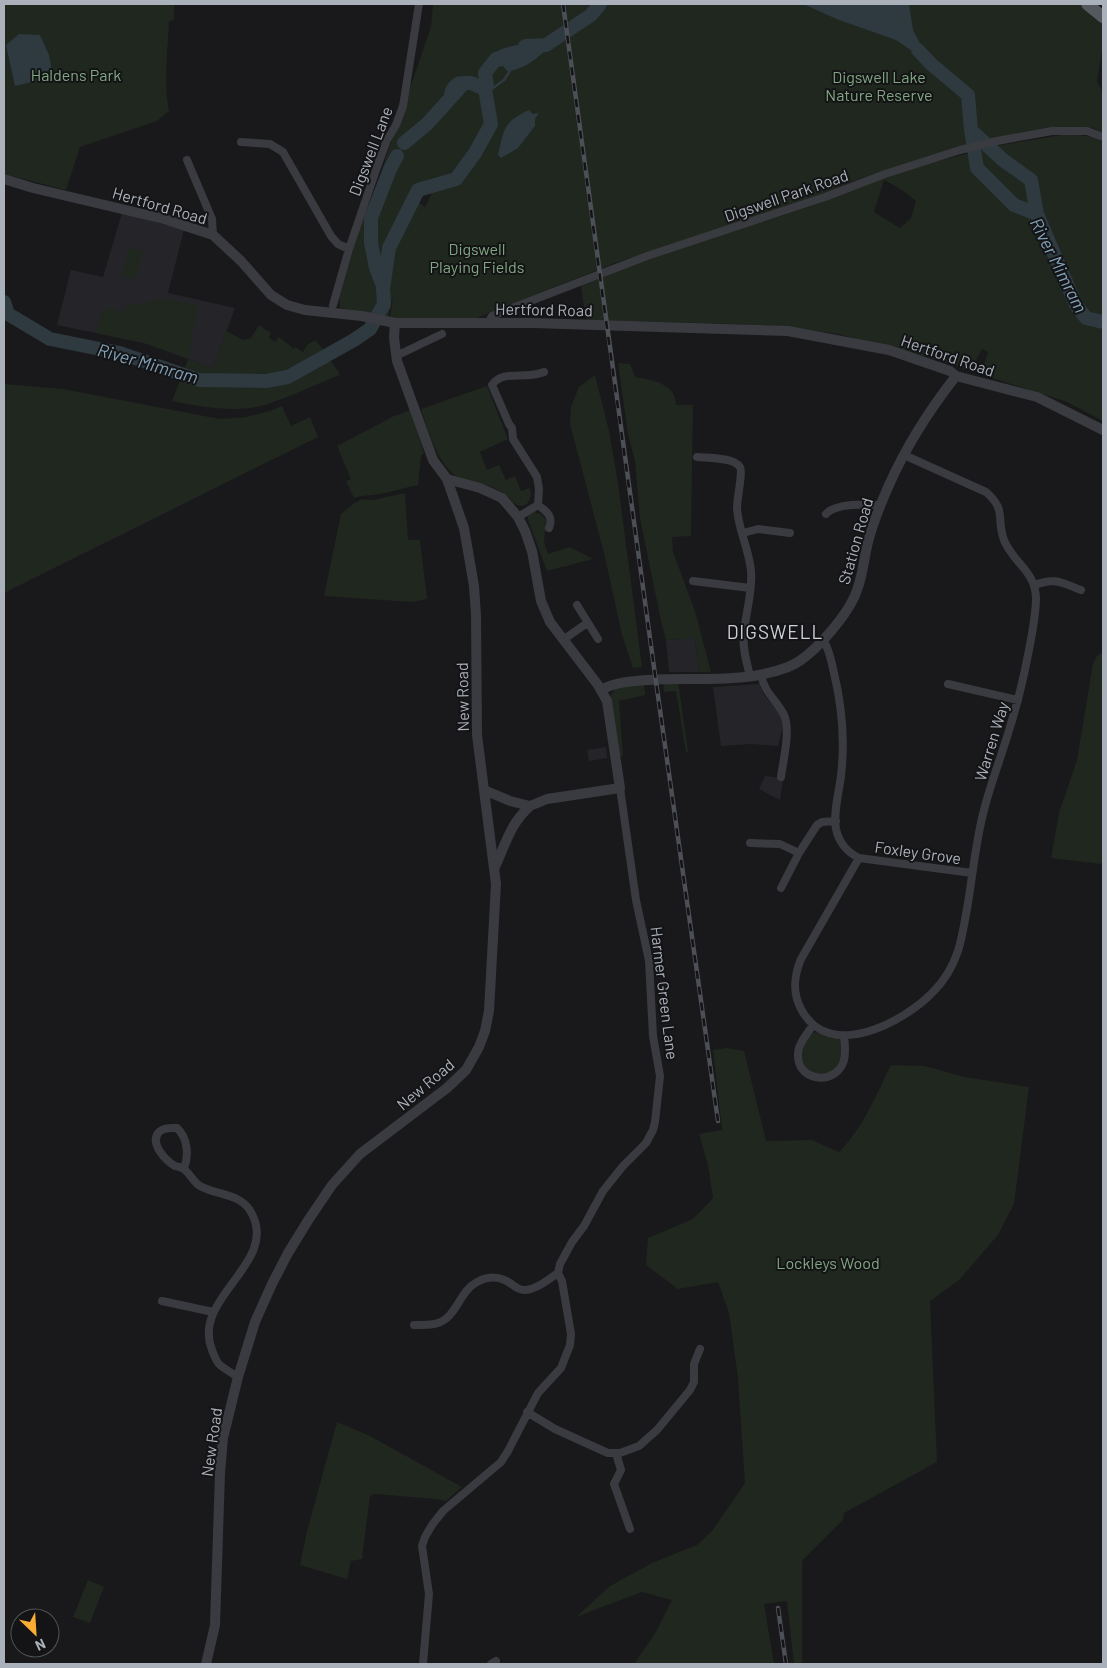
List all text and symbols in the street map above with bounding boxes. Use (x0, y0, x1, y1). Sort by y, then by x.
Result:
park label: Haldens Park (31, 65, 121, 84)
park label: Digswell Lake Nature Reserve (825, 67, 933, 104)
street label: Digswell Lane (344, 104, 396, 198)
street label: Digswell Park Road (721, 165, 851, 225)
street label: Hertford Road (110, 182, 210, 228)
water label: River Mimram (1026, 214, 1092, 316)
park label: Digswell Playing Fields (430, 239, 524, 276)
street label: Hertford Road (495, 299, 593, 319)
street label: Hertford Road (899, 330, 997, 380)
water label: River Mimram (95, 338, 201, 388)
street label: Station Road (834, 496, 876, 586)
district label: DIGSWELL (727, 620, 823, 643)
street label: New Road (452, 662, 472, 732)
street label: Warren Way (970, 698, 1012, 783)
street label: Foxley Grove (874, 837, 962, 867)
street label: Harmer Green Lane (647, 925, 683, 1061)
street label: New Road (392, 1054, 458, 1114)
park label: Lockleys Wood (776, 1253, 880, 1272)
street label: New Road (197, 1406, 225, 1478)
north arrow (10, 1608, 60, 1658)
text: N (33, 1636, 49, 1655)

